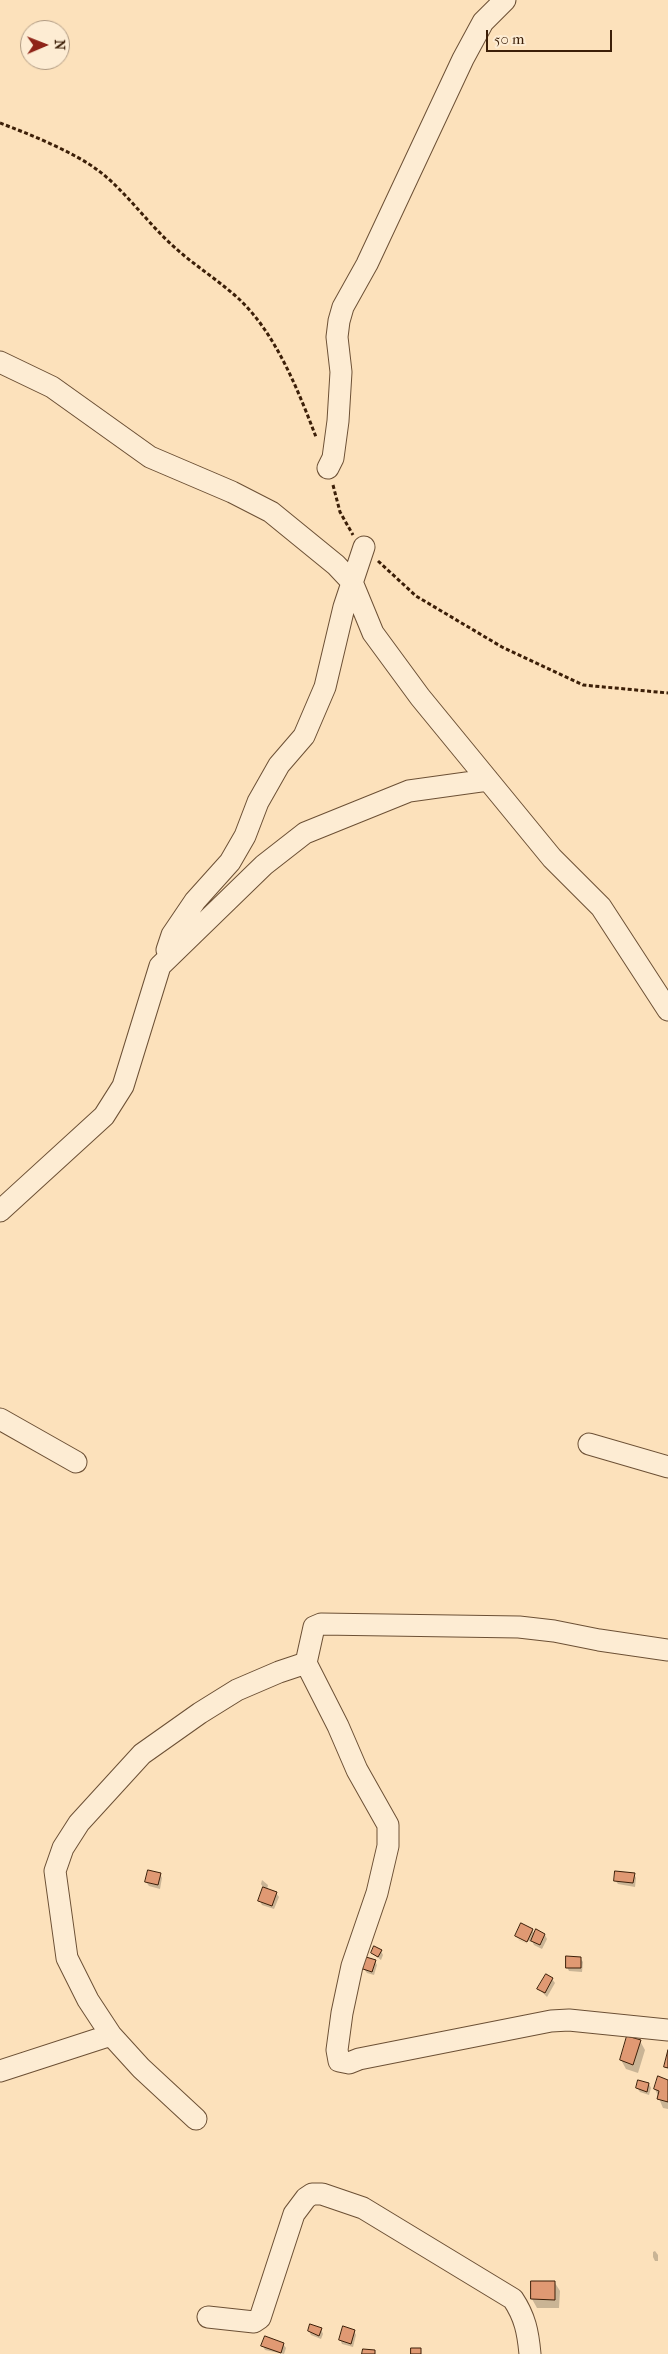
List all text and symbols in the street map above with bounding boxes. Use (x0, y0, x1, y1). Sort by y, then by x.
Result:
north arrow (20, 20, 70, 70)
scale bar (488, 20, 614, 52)
text: 50 m (494, 30, 524, 48)
text: N (51, 39, 68, 50)

